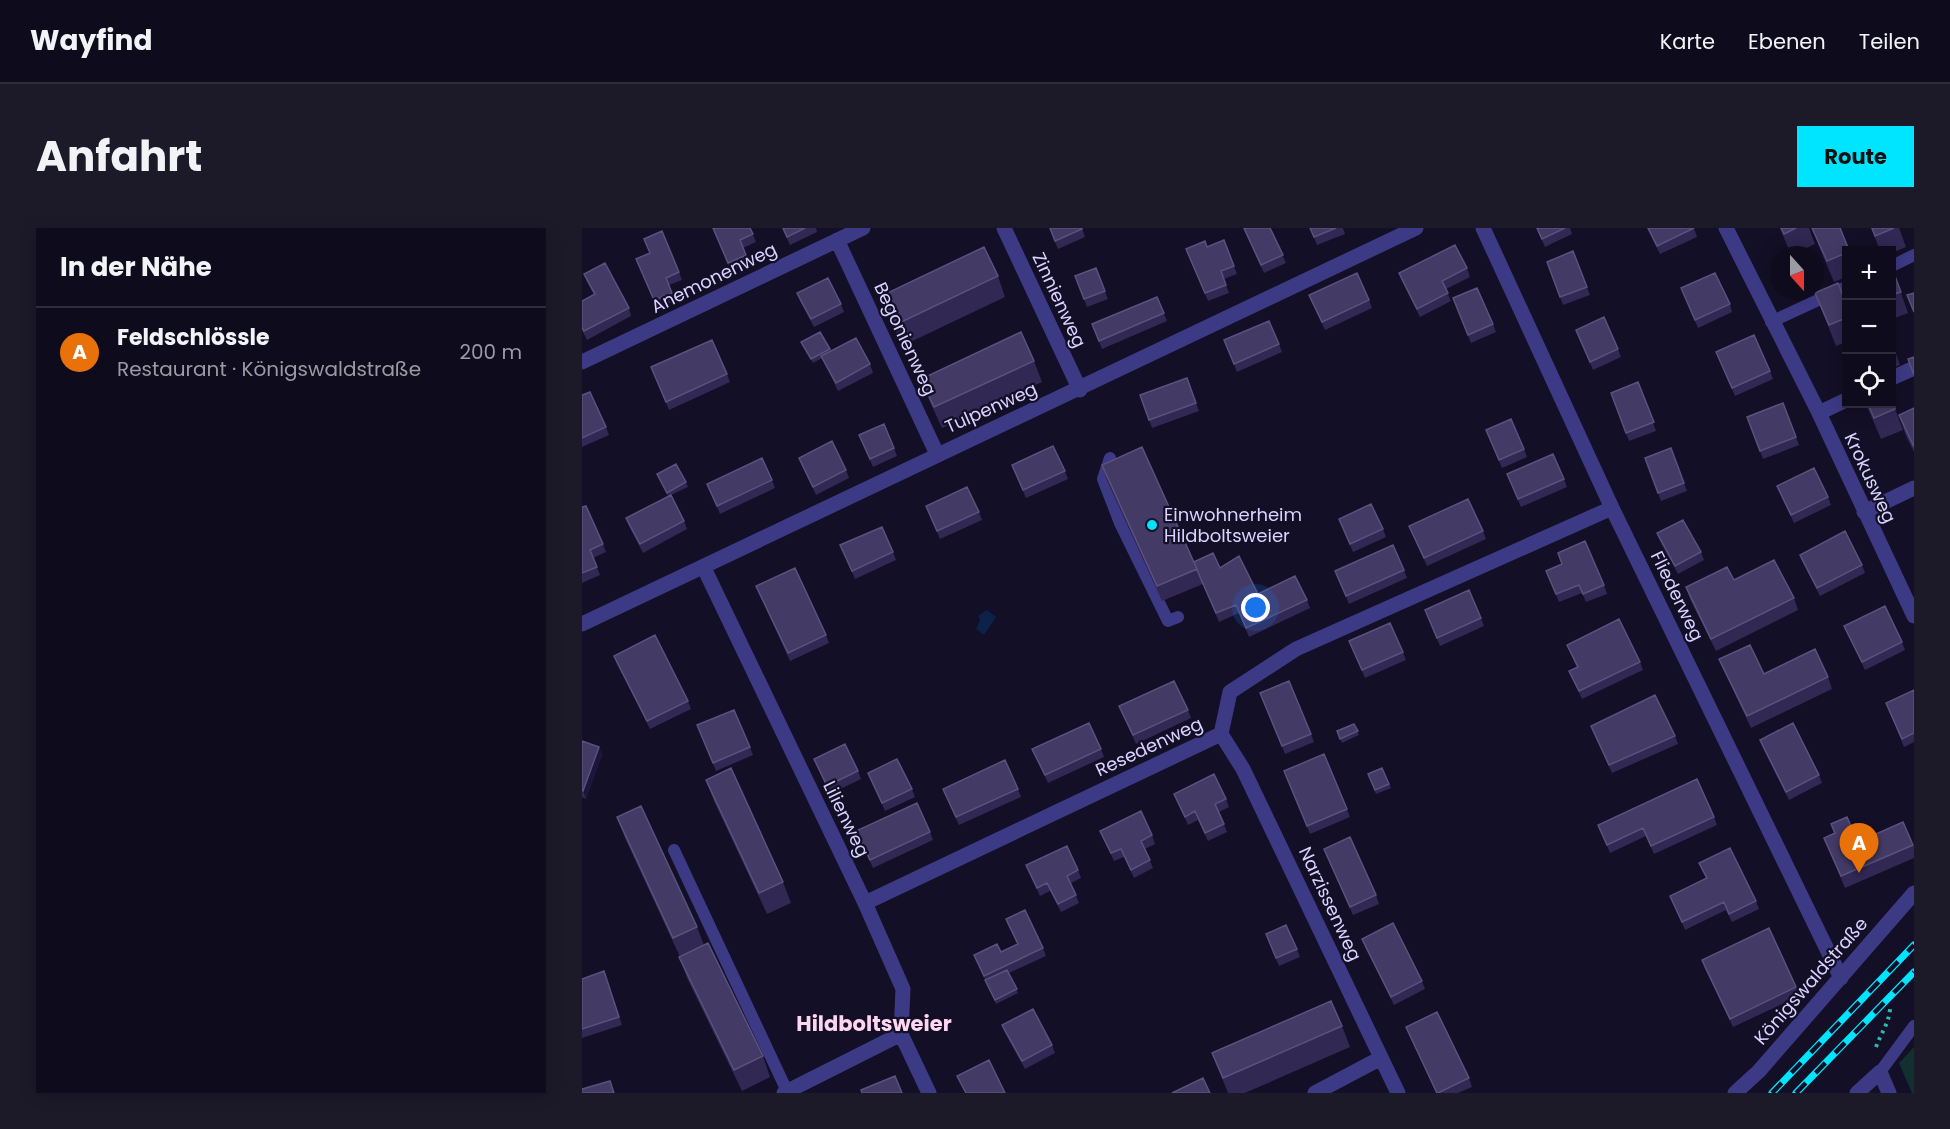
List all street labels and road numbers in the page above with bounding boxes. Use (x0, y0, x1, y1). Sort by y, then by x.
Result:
street label: Anemonenweg (647, 236, 781, 319)
street label: Zinnienweg (1026, 248, 1092, 351)
street label: Begonienweg (868, 278, 943, 400)
street label: Tulpenweg (941, 376, 1041, 439)
street label: Krokusweg (1839, 428, 1902, 527)
street label: Fliederweg (1645, 547, 1710, 645)
street label: Resedenweg (1091, 711, 1206, 782)
street label: Lilienweg (817, 777, 876, 861)
street label: Narzissenweg (1293, 842, 1368, 965)
street label: Königswaldstraße (1748, 911, 1873, 1050)

